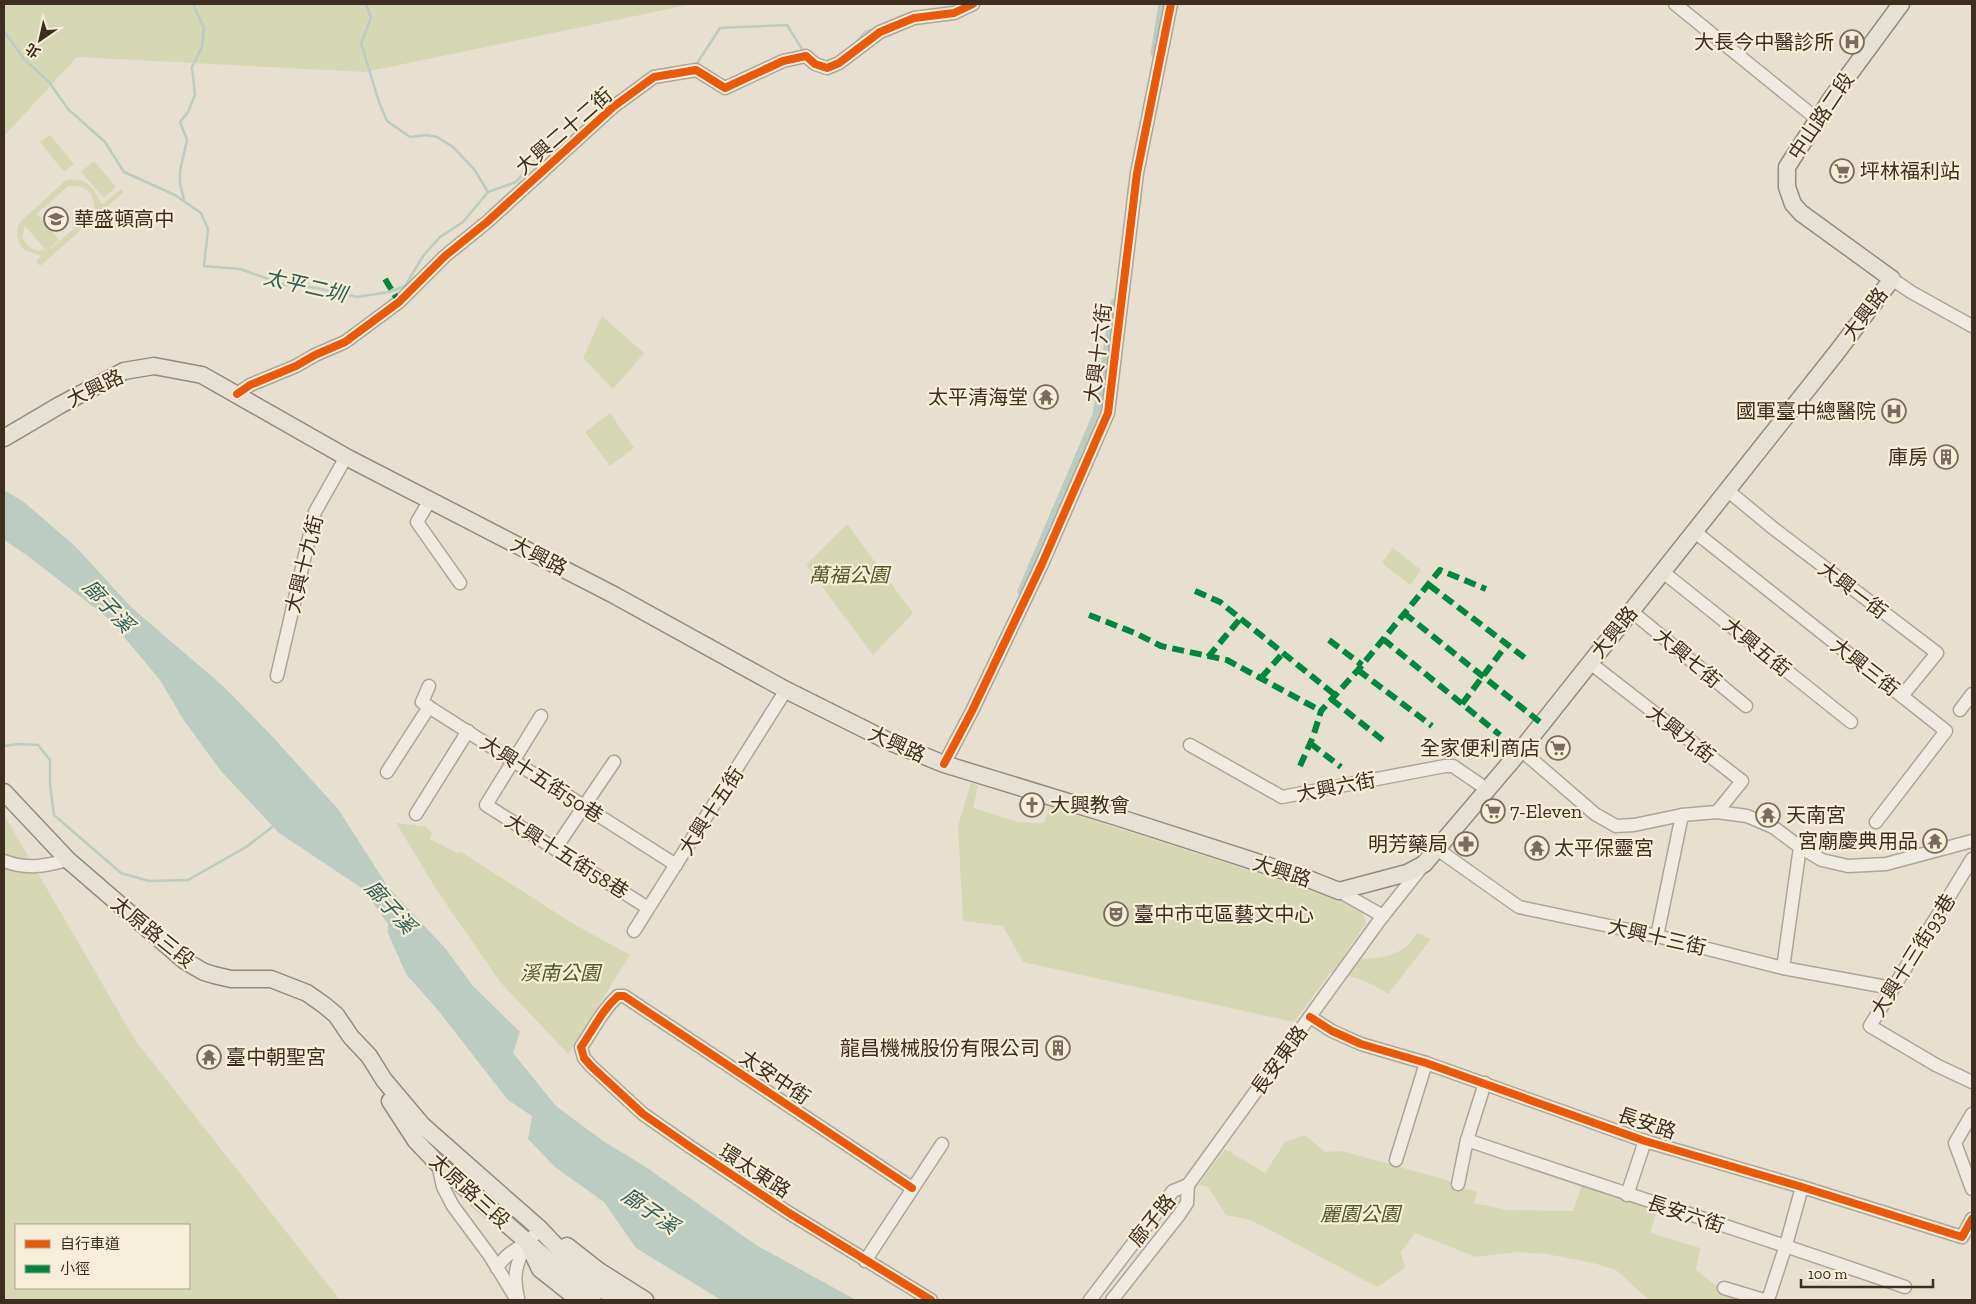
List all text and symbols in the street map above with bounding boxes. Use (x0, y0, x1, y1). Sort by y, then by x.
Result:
north arrow (15, 15, 65, 65)
hospital icon: 大長今中醫診所 (1839, 29, 1865, 55)
place label: 大長今中醫診所 (1694, 30, 1834, 54)
text: 北 (22, 39, 44, 61)
street label: 中山路二段 (1783, 68, 1859, 164)
street label: 大興二十二街 (511, 83, 617, 179)
supermarket icon: 坪林福利站 (1829, 158, 1855, 184)
place label: 坪林福利站 (1860, 159, 1960, 183)
school or university icon: 華盛頓高中 (43, 206, 69, 232)
place label: 華盛頓高中 (74, 207, 174, 231)
water label: 太平二圳 (261, 264, 352, 308)
street label: 大興路 (1837, 283, 1893, 345)
street label: 大興十六街 (1080, 302, 1116, 404)
street label: 大興路 (63, 364, 127, 412)
temple icon: 太平清海堂 (1033, 384, 1059, 410)
place label: 太平清海堂 (928, 385, 1028, 409)
hospital icon: 國軍臺中總醫院 (1881, 398, 1907, 424)
place label: 國軍臺中總醫院 (1736, 399, 1876, 423)
building icon: 庫房 (1933, 444, 1959, 470)
place label: 庫房 (1888, 445, 1928, 469)
street label: 大興十九街 (280, 513, 328, 615)
street label: 大興路 (507, 532, 571, 580)
street label: 大興一街 (1814, 556, 1892, 624)
park label: 萬福公園 (809, 563, 892, 587)
water label: 廍子溪 (78, 574, 141, 639)
street label: 大興路 (1586, 601, 1642, 663)
street label: 大興五街 (1718, 613, 1796, 681)
street label: 大興七街 (1650, 623, 1726, 693)
street label: 大興三街 (1826, 633, 1904, 701)
street label: 大興九街 (1642, 700, 1720, 768)
street label: 大興路 (865, 721, 929, 767)
street label: 大興十五街50巷 (476, 730, 608, 828)
supermarket icon: 全家便利商店 (1545, 735, 1571, 761)
place label: 全家便利商店 (1420, 736, 1540, 760)
street label: 大興十五街 (674, 763, 748, 859)
street label: 大興六街 (1294, 768, 1378, 806)
church icon: 大興教會 (1019, 792, 1045, 818)
place label: 大興教會 (1050, 793, 1130, 817)
supermarket icon: 7-Eleven (1480, 798, 1506, 824)
place label: 7-Eleven (1510, 799, 1583, 823)
temple icon: 天南宮 (1755, 802, 1781, 828)
place label: 天南宮 (1786, 803, 1846, 827)
street label: 大興十五街58巷 (501, 808, 633, 904)
temple icon: 宮廟慶典用品 (1922, 828, 1948, 854)
place label: 宮廟慶典用品 (1798, 829, 1918, 853)
pharmacy icon: 明芳藥局 (1453, 831, 1479, 857)
place label: 明芳藥局 (1368, 832, 1448, 856)
temple icon: 太平保靈宮 (1524, 835, 1550, 861)
place label: 太平保靈宮 (1554, 836, 1654, 860)
street label: 大興路 (1250, 850, 1314, 892)
water label: 廍子溪 (360, 875, 423, 941)
street label: 大興十三街93巷 (1866, 889, 1960, 1021)
street label: 太原路三段 (107, 891, 199, 973)
theatre icon: 臺中市屯區藝文中心 (1103, 901, 1129, 927)
place label: 臺中市屯區藝文中心 (1134, 902, 1314, 926)
street label: 大興十三街 (1606, 914, 1708, 960)
park label: 溪南公園 (520, 961, 603, 985)
street label: 長安東路 (1246, 1021, 1312, 1099)
building icon: 龍昌機械股份有限公司 (1045, 1035, 1071, 1061)
place label: 龍昌機械股份有限公司 (840, 1036, 1040, 1060)
temple icon: 臺中朝聖宮 (196, 1044, 222, 1070)
place label: 臺中朝聖宮 (226, 1045, 326, 1069)
street label: 太安中街 (735, 1045, 815, 1109)
street label: 長安路 (1615, 1102, 1679, 1144)
street label: 環太東路 (715, 1139, 795, 1203)
street label: 太原路三段 (425, 1149, 515, 1233)
water label: 廍子溪 (617, 1182, 686, 1241)
street label: 廍子路 (1124, 1189, 1180, 1251)
street label: 長安六街 (1644, 1190, 1728, 1238)
park label: 麗園公園 (1320, 1202, 1403, 1226)
legend (15, 1224, 190, 1289)
text: 自行車道 (60, 1235, 120, 1253)
scale bar (1801, 1256, 1934, 1288)
text: 小徑 (60, 1260, 90, 1278)
text: 100 m (1808, 1265, 1847, 1283)

